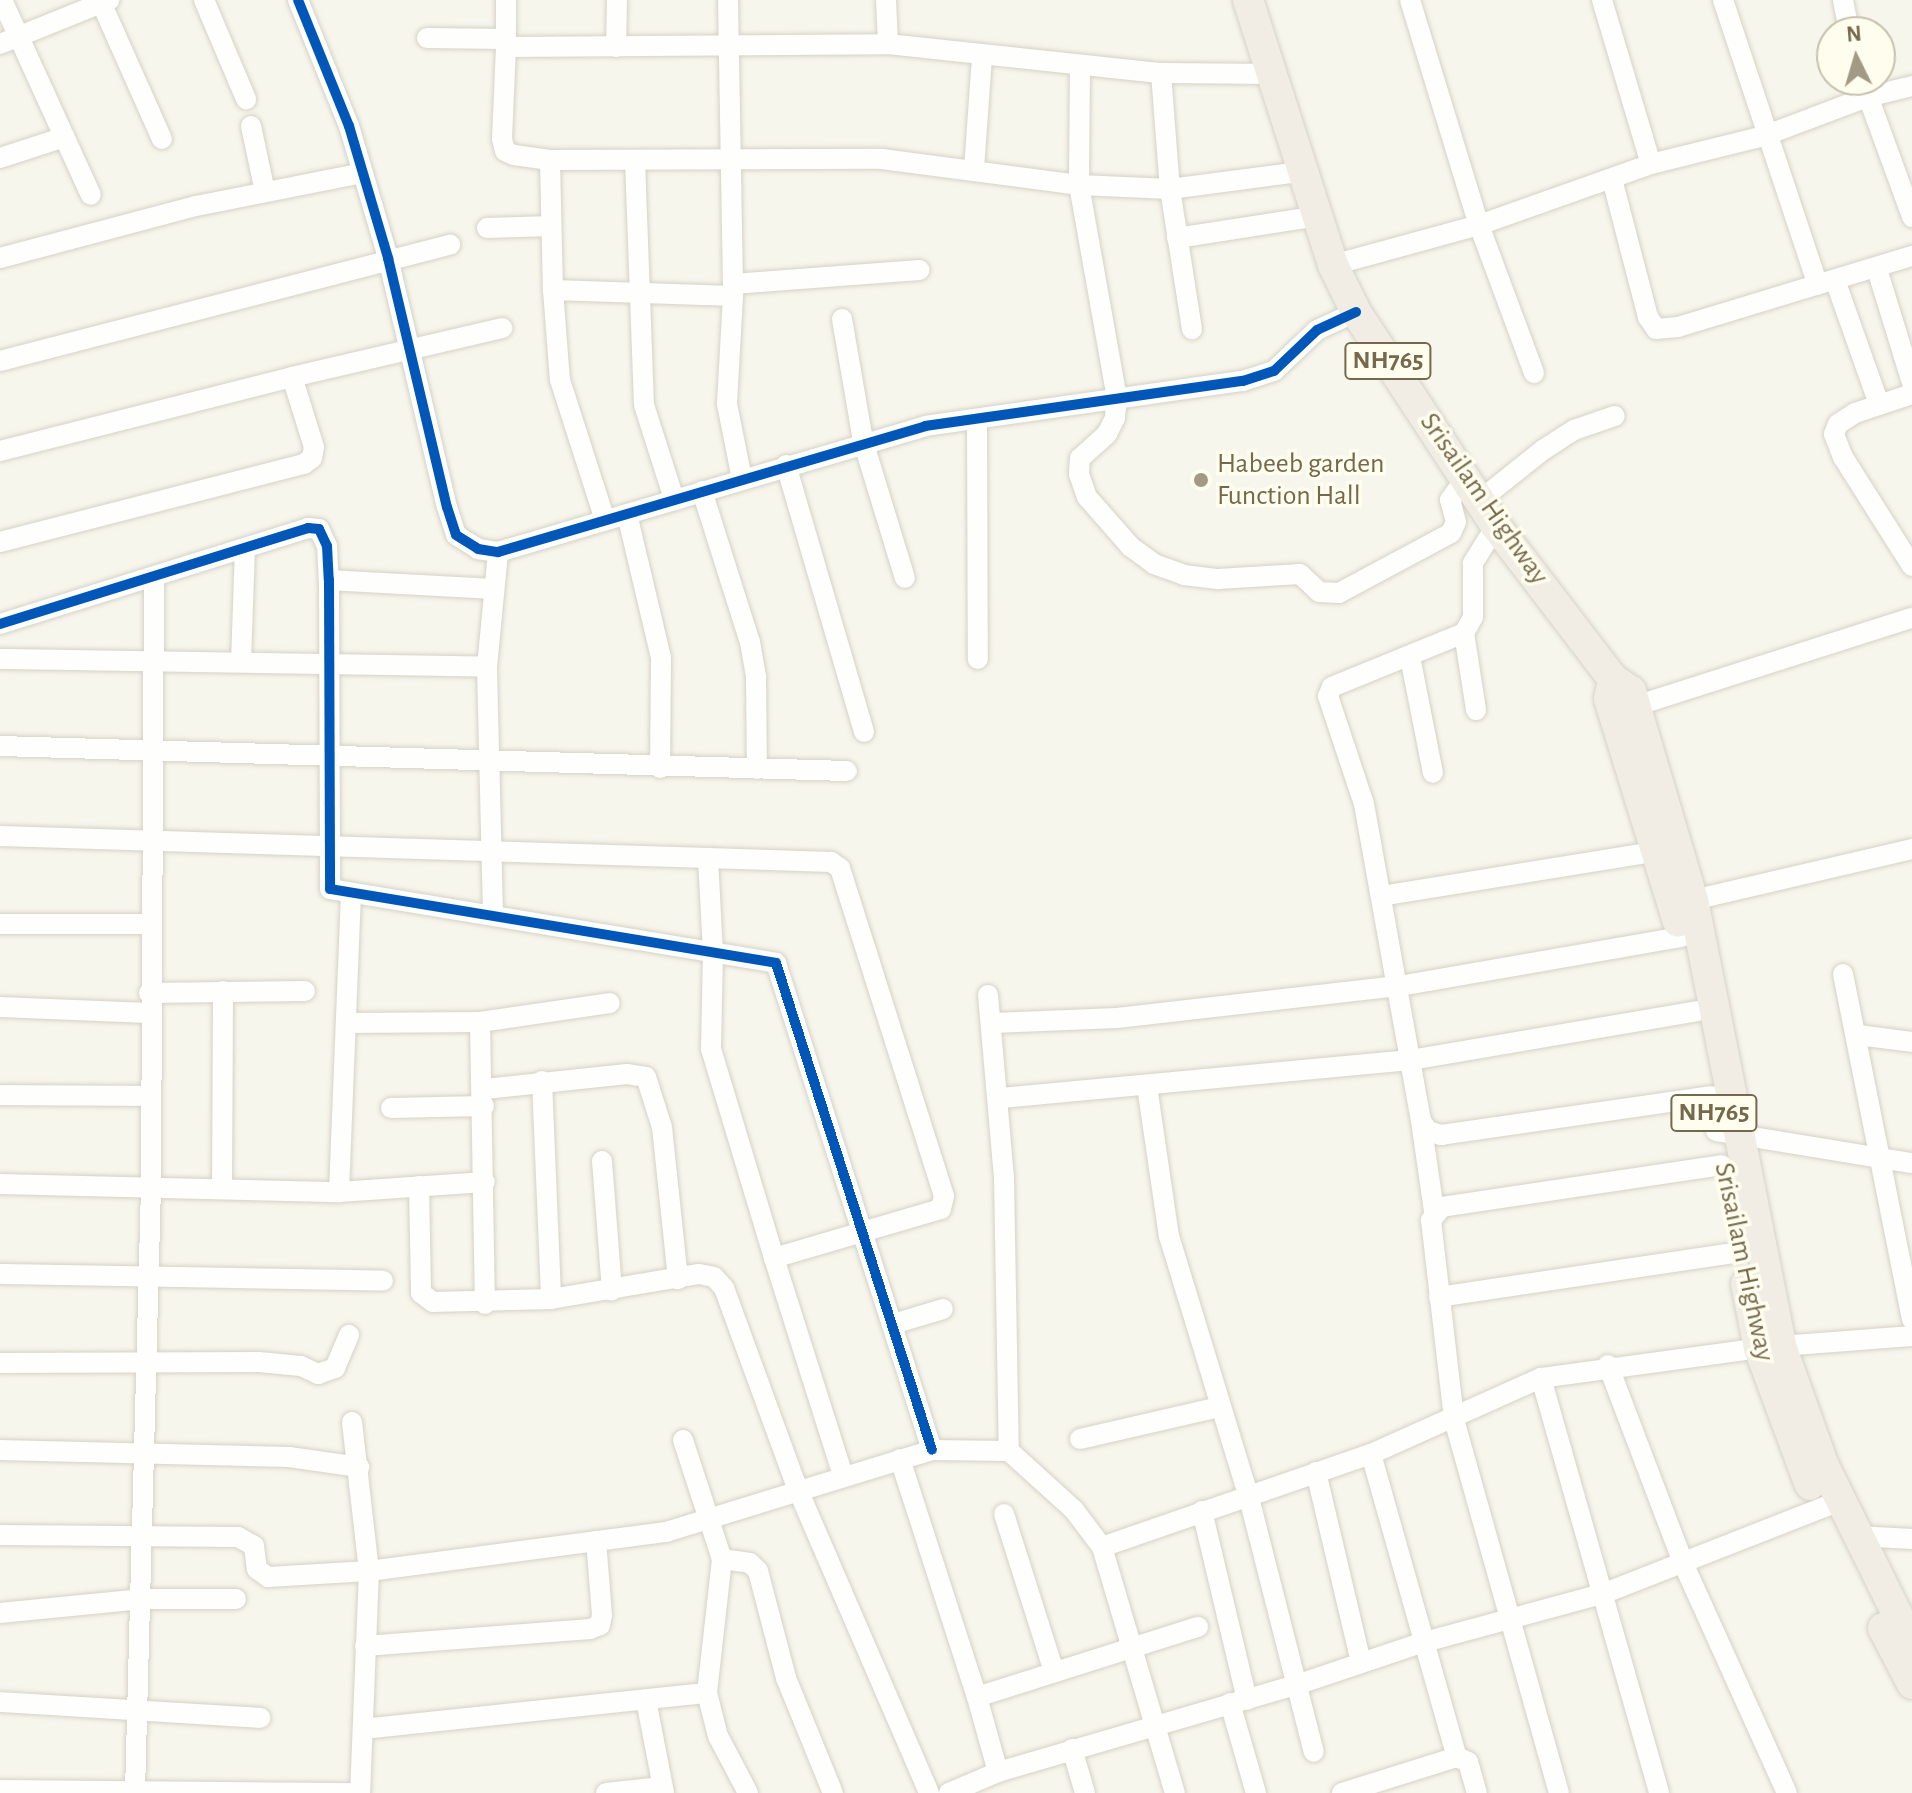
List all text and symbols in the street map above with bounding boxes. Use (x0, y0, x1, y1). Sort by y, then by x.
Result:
north arrow (1816, 16, 1896, 96)
text: N (1845, 22, 1863, 46)
road number: NH765 (1344, 339, 1432, 383)
street label: Srisailam Highway (1412, 407, 1556, 591)
place label: Habeeb garden Function Hall (1217, 447, 1385, 513)
marker: Habeeb garden Function Hall (1192, 471, 1210, 489)
road number: NH765 (1670, 1091, 1758, 1135)
street label: Srisailam Highway (1707, 1160, 1781, 1364)

